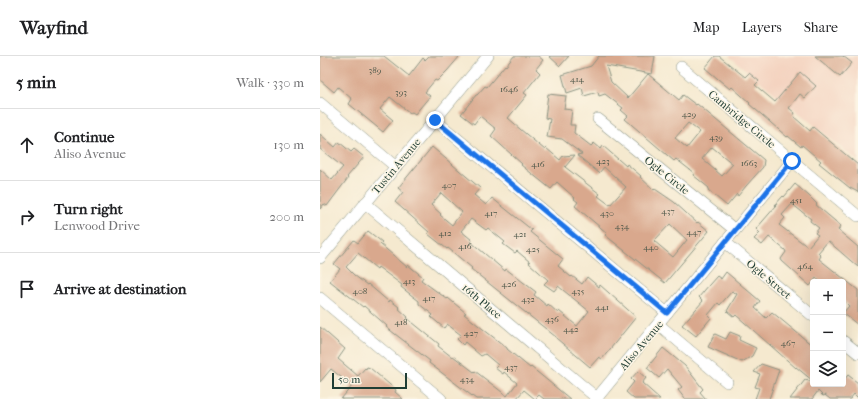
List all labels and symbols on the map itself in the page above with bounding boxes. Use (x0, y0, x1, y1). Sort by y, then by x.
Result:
house number: 389 (369, 65, 382, 75)
house number: 414 (570, 74, 585, 84)
house number: 1646 (500, 84, 518, 94)
house number: 393 (395, 87, 407, 97)
street label: Cambridge Circle (706, 88, 778, 151)
house number: 429 (682, 109, 697, 119)
route end (426, 111, 444, 129)
house number: 439 (709, 132, 723, 142)
street label: Tustin Avenue (369, 135, 424, 197)
route start (783, 152, 801, 170)
street label: Ogle Circle (642, 153, 692, 198)
house number: 423 (596, 156, 610, 166)
house number: 1663 (741, 158, 758, 168)
house number: 416 (531, 159, 545, 169)
house number: 407 (442, 180, 457, 190)
house number: 451 (790, 195, 802, 205)
house number: 437 (661, 206, 675, 216)
house number: 417 (485, 208, 498, 218)
house number: 430 (600, 208, 614, 218)
house number: 434 (615, 221, 630, 231)
house number: 447 (687, 227, 702, 237)
house number: 412 (438, 228, 452, 238)
house number: 421 (513, 229, 527, 239)
house number: 416 (458, 241, 472, 251)
house number: 440 (643, 242, 659, 252)
house number: 425 (526, 244, 540, 254)
street label: Ogle Street (744, 257, 794, 302)
house number: 464 (797, 261, 813, 271)
house number: 413 (403, 276, 415, 286)
house number: 426 (502, 279, 517, 289)
street label: 16th Place (459, 281, 504, 322)
house number: 408 (353, 286, 368, 296)
house number: 435 (572, 286, 585, 296)
house number: 417 (423, 293, 436, 303)
house number: 432 (521, 294, 535, 304)
house number: 441 (595, 302, 609, 312)
house number: 436 (545, 314, 559, 324)
house number: 418 (394, 317, 408, 327)
street label: Aliso Avenue (616, 317, 666, 374)
house number: 442 (563, 324, 579, 334)
house number: 427 (464, 328, 479, 338)
house number: 467 (781, 338, 796, 348)
house number: 437 (504, 362, 518, 372)
scale bar (332, 371, 407, 390)
house number: 434 (460, 374, 475, 384)

